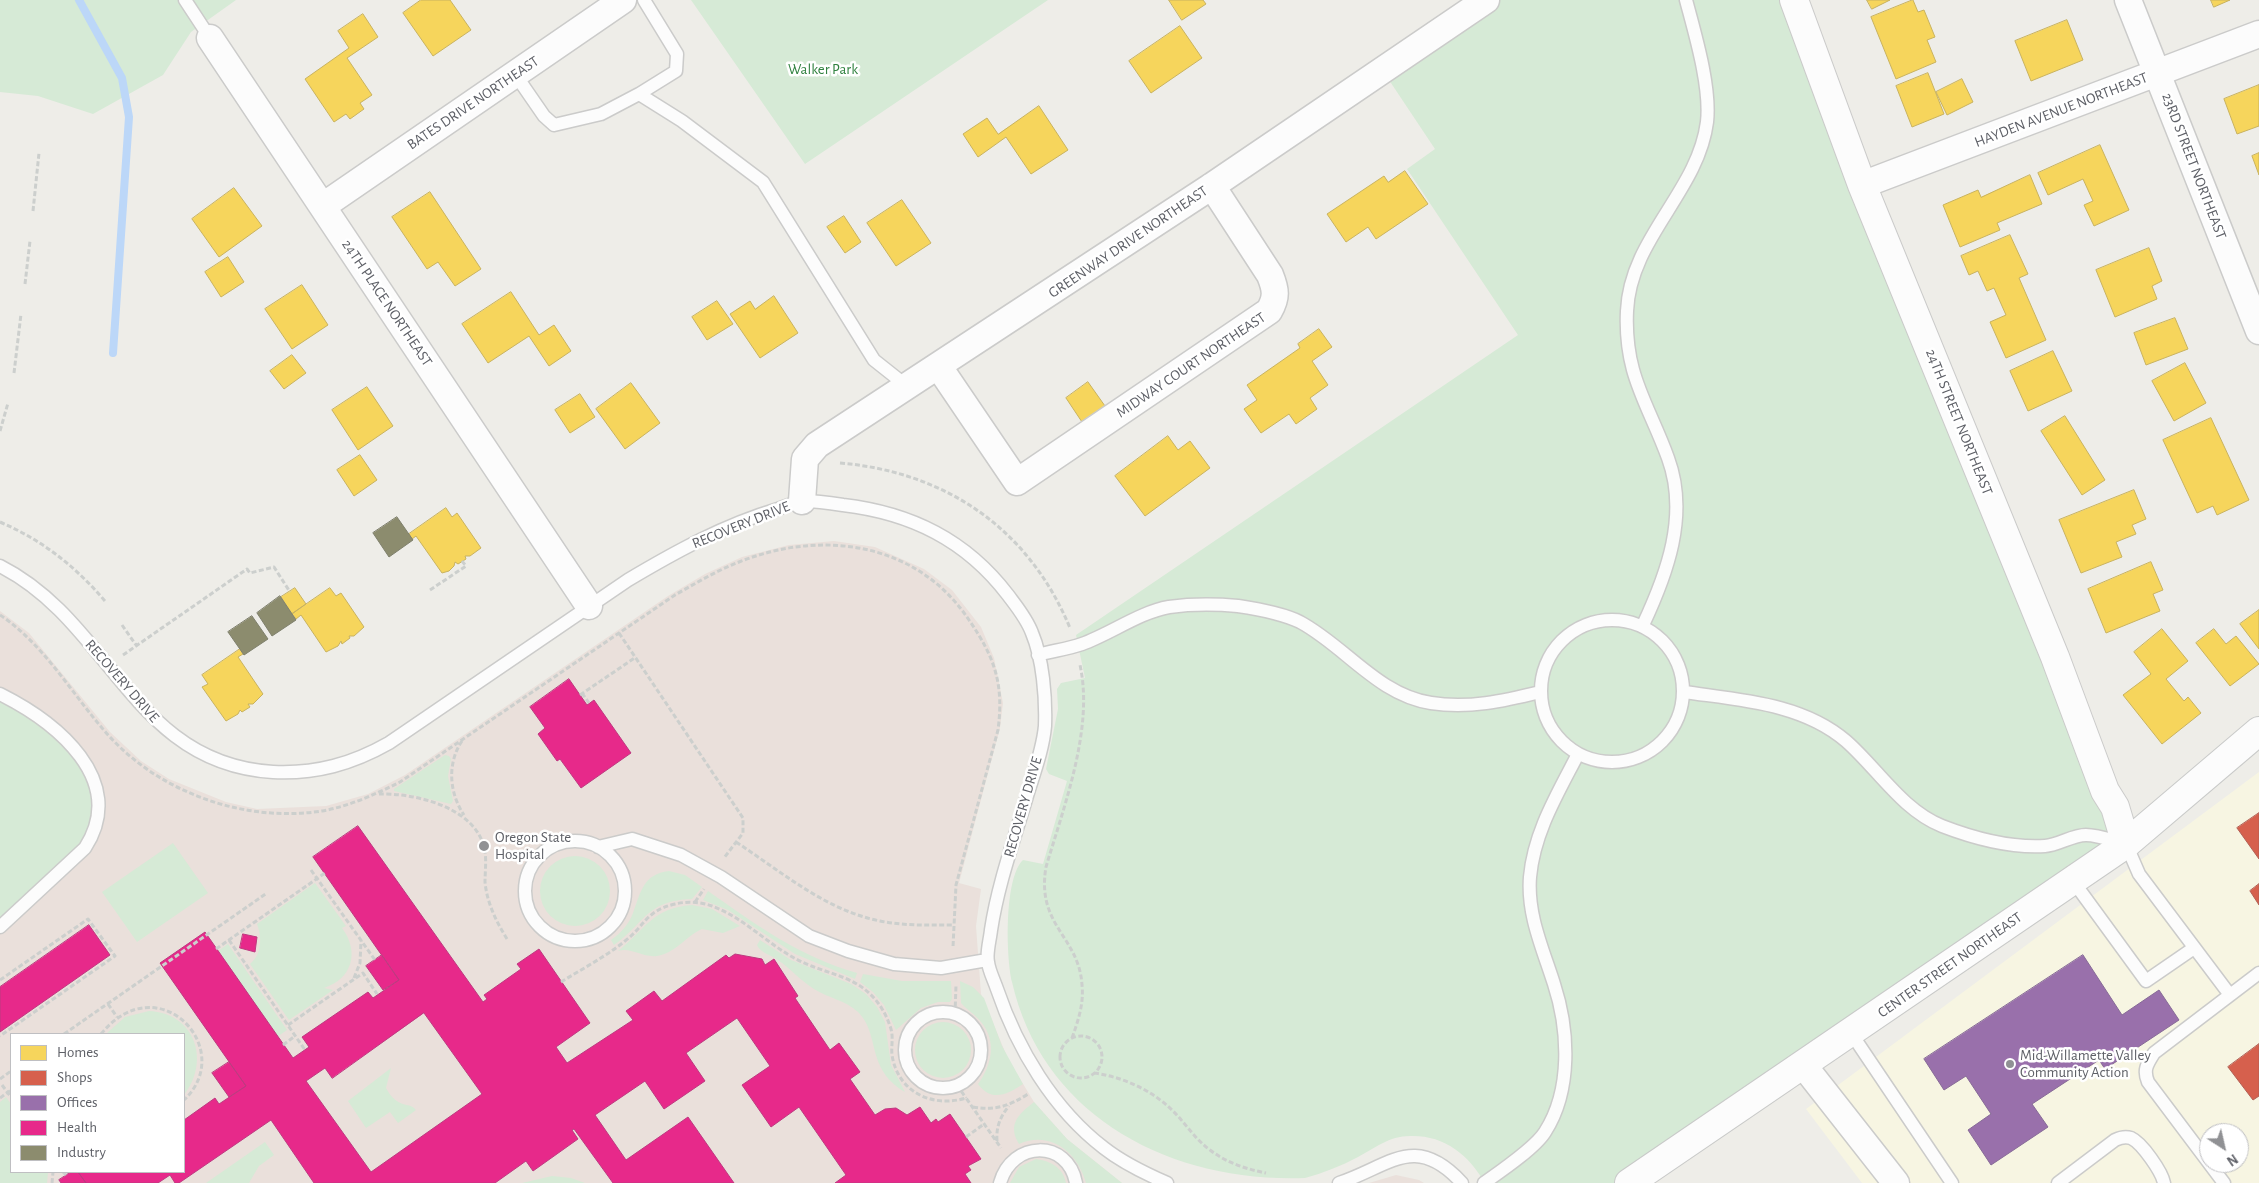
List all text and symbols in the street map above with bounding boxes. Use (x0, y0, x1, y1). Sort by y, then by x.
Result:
street label: BATES DRIVE NORTHEAST (404, 52, 542, 154)
park label: Walker Park (788, 60, 858, 78)
street label: HAYDEN AVENUE NORTHEAST (1972, 69, 2150, 151)
street label: 23RD STREET NORTHEAST (2158, 90, 2230, 242)
street label: GREENWAY DRIVE NORTHEAST (1045, 182, 1211, 302)
street label: 24TH PLACE NORTHEAST (338, 236, 436, 370)
street label: MIDWAY COURT NORTHEAST (1113, 308, 1269, 422)
street label: 24TH STREET NORTHEAST (1921, 346, 1997, 498)
street label: RECOVERY DRIVE (689, 497, 793, 553)
street label: RECOVERY DRIVE (81, 636, 163, 726)
street label: RECOVERY DRIVE (1000, 755, 1046, 859)
place label: Oregon State Hospital (495, 828, 571, 863)
marker: Oregon State Hospital (477, 839, 491, 853)
street label: CENTER STREET NORTHEAST (1874, 908, 2026, 1022)
legend (10, 1033, 185, 1173)
text: Homes (57, 1045, 99, 1060)
place label: Mid-Willamette Valley Community Action (2020, 1046, 2151, 1081)
marker: Mid-Willamette Valley Community Action (2004, 1058, 2016, 1070)
text: Shops (57, 1070, 92, 1085)
text: Offices (57, 1095, 98, 1110)
text: Health (57, 1120, 97, 1135)
north arrow (2199, 1123, 2249, 1173)
text: Industry (57, 1145, 106, 1160)
text: N (2224, 1151, 2240, 1168)

